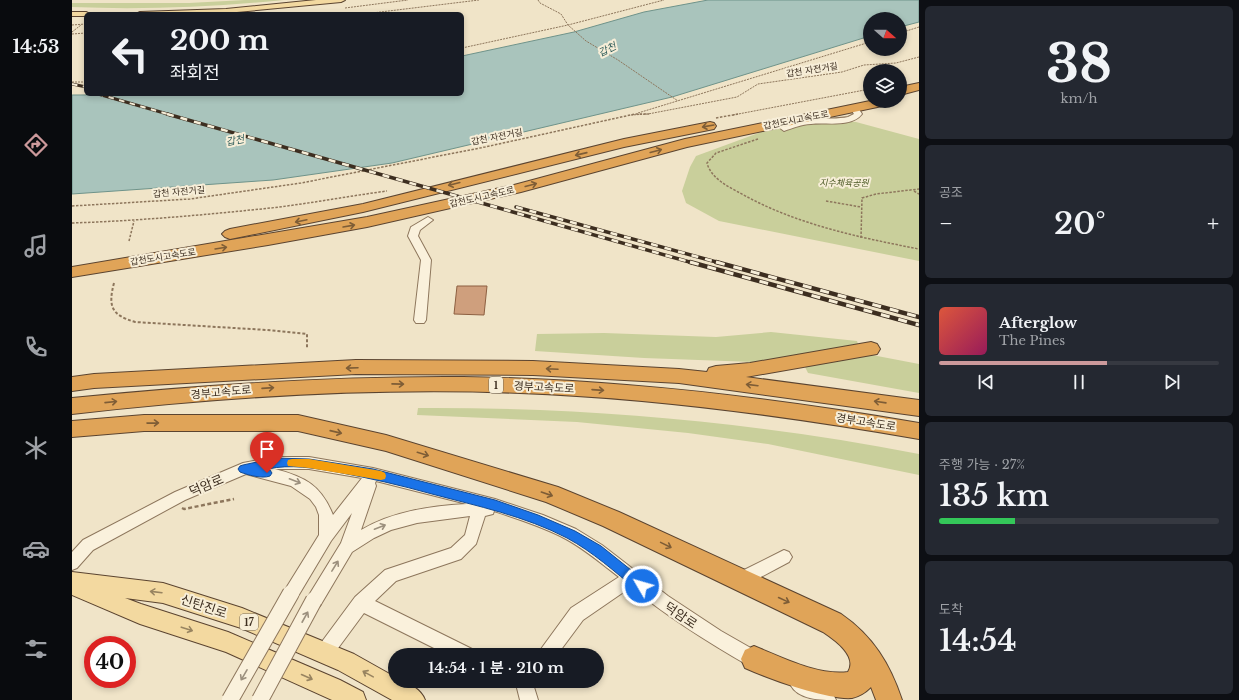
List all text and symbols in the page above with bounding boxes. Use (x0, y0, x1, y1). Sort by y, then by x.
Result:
north arrow (863, 12, 907, 56)
map controls (863, 12, 907, 108)
text: 200 m (170, 23, 269, 58)
icon: left (104, 28, 156, 80)
text: 38 (1046, 32, 1112, 96)
text: 14:53 (12, 36, 60, 58)
water label: 갑천 (596, 39, 620, 59)
street label: 갑천 자전거길 (785, 60, 839, 79)
text: 좌회전 (170, 62, 220, 84)
button: layers (863, 64, 907, 108)
text: km/h (1061, 90, 1097, 107)
street label: 갑천도시고속도로 (762, 108, 829, 131)
one-way arrow (702, 122, 715, 130)
street label: 갑천 자전거길 (470, 126, 524, 147)
icon: directions (22, 131, 50, 159)
water label: 갑천 (225, 132, 247, 149)
one-way arrow (649, 147, 662, 154)
one-way arrow (575, 150, 588, 158)
park label: 지수체육공원 (819, 177, 870, 188)
one-way arrow (448, 181, 461, 189)
one-way arrow (524, 181, 537, 188)
street label: 갑천 자전거길 (152, 184, 205, 199)
street label: 갑천도시고속도로 (448, 184, 515, 209)
text: 공조 (939, 184, 963, 201)
text: 20° (1054, 205, 1106, 242)
text: − (939, 210, 953, 237)
text: + (1207, 210, 1219, 237)
one-way arrow (294, 217, 307, 225)
one-way arrow (342, 221, 355, 229)
icon: music (22, 232, 50, 260)
one-way arrow (214, 244, 227, 252)
street label: 갑천도시고속도로 (129, 246, 196, 267)
text: Afterglow (999, 313, 1077, 332)
text: The Pines (999, 332, 1065, 349)
icon: phone (22, 333, 50, 361)
one-way arrow (346, 364, 359, 371)
one-way arrow (546, 365, 559, 373)
icon: previous (975, 371, 997, 393)
icon: pause (1068, 371, 1090, 393)
icon: next (1161, 371, 1183, 393)
road number: 1 (489, 377, 503, 393)
street label: 경부고속도로 (513, 378, 575, 396)
one-way arrow (391, 380, 404, 388)
one-way arrow (746, 381, 759, 389)
street label: 경부고속도로 (190, 382, 252, 402)
one-way arrow (261, 385, 274, 392)
one-way arrow (591, 386, 604, 393)
one-way arrow (104, 398, 117, 406)
one-way arrow (874, 398, 887, 406)
street label: 경부고속도로 (835, 410, 897, 434)
one-way arrow (146, 419, 159, 426)
one-way arrow (329, 428, 342, 436)
pin (250, 432, 284, 473)
icon: climate (22, 434, 50, 462)
icon: arrive (256, 438, 278, 460)
one-way arrow (416, 451, 429, 458)
text: 주행 가능 · 27% (939, 456, 1025, 473)
street label: 덕암로 (186, 471, 226, 500)
text: 135 km (939, 477, 1049, 514)
one-way arrow (288, 478, 300, 486)
one-way arrow (540, 490, 552, 498)
one-way arrow (374, 523, 386, 531)
icon: car (22, 535, 50, 563)
one-way arrow (660, 542, 672, 550)
one-way arrow (331, 560, 339, 572)
position arrow (621, 565, 663, 607)
one-way arrow (150, 588, 163, 596)
street label: 신탄진로 (178, 591, 229, 622)
one-way arrow (777, 597, 789, 604)
street label: 덕암로 (661, 598, 700, 633)
text: 도착 (939, 601, 963, 618)
one-way arrow (302, 611, 310, 623)
road number: 17 (240, 614, 258, 630)
text: 14:54 (939, 622, 1017, 659)
one-way arrow (180, 626, 193, 633)
icon: filters (22, 635, 50, 663)
speed limit sign: 40 (84, 636, 136, 688)
text: 14:54 · 1 분 · 210 m (428, 658, 564, 677)
one-way arrow (239, 669, 247, 681)
one-way arrow (362, 670, 374, 678)
one-way arrow (301, 674, 313, 681)

